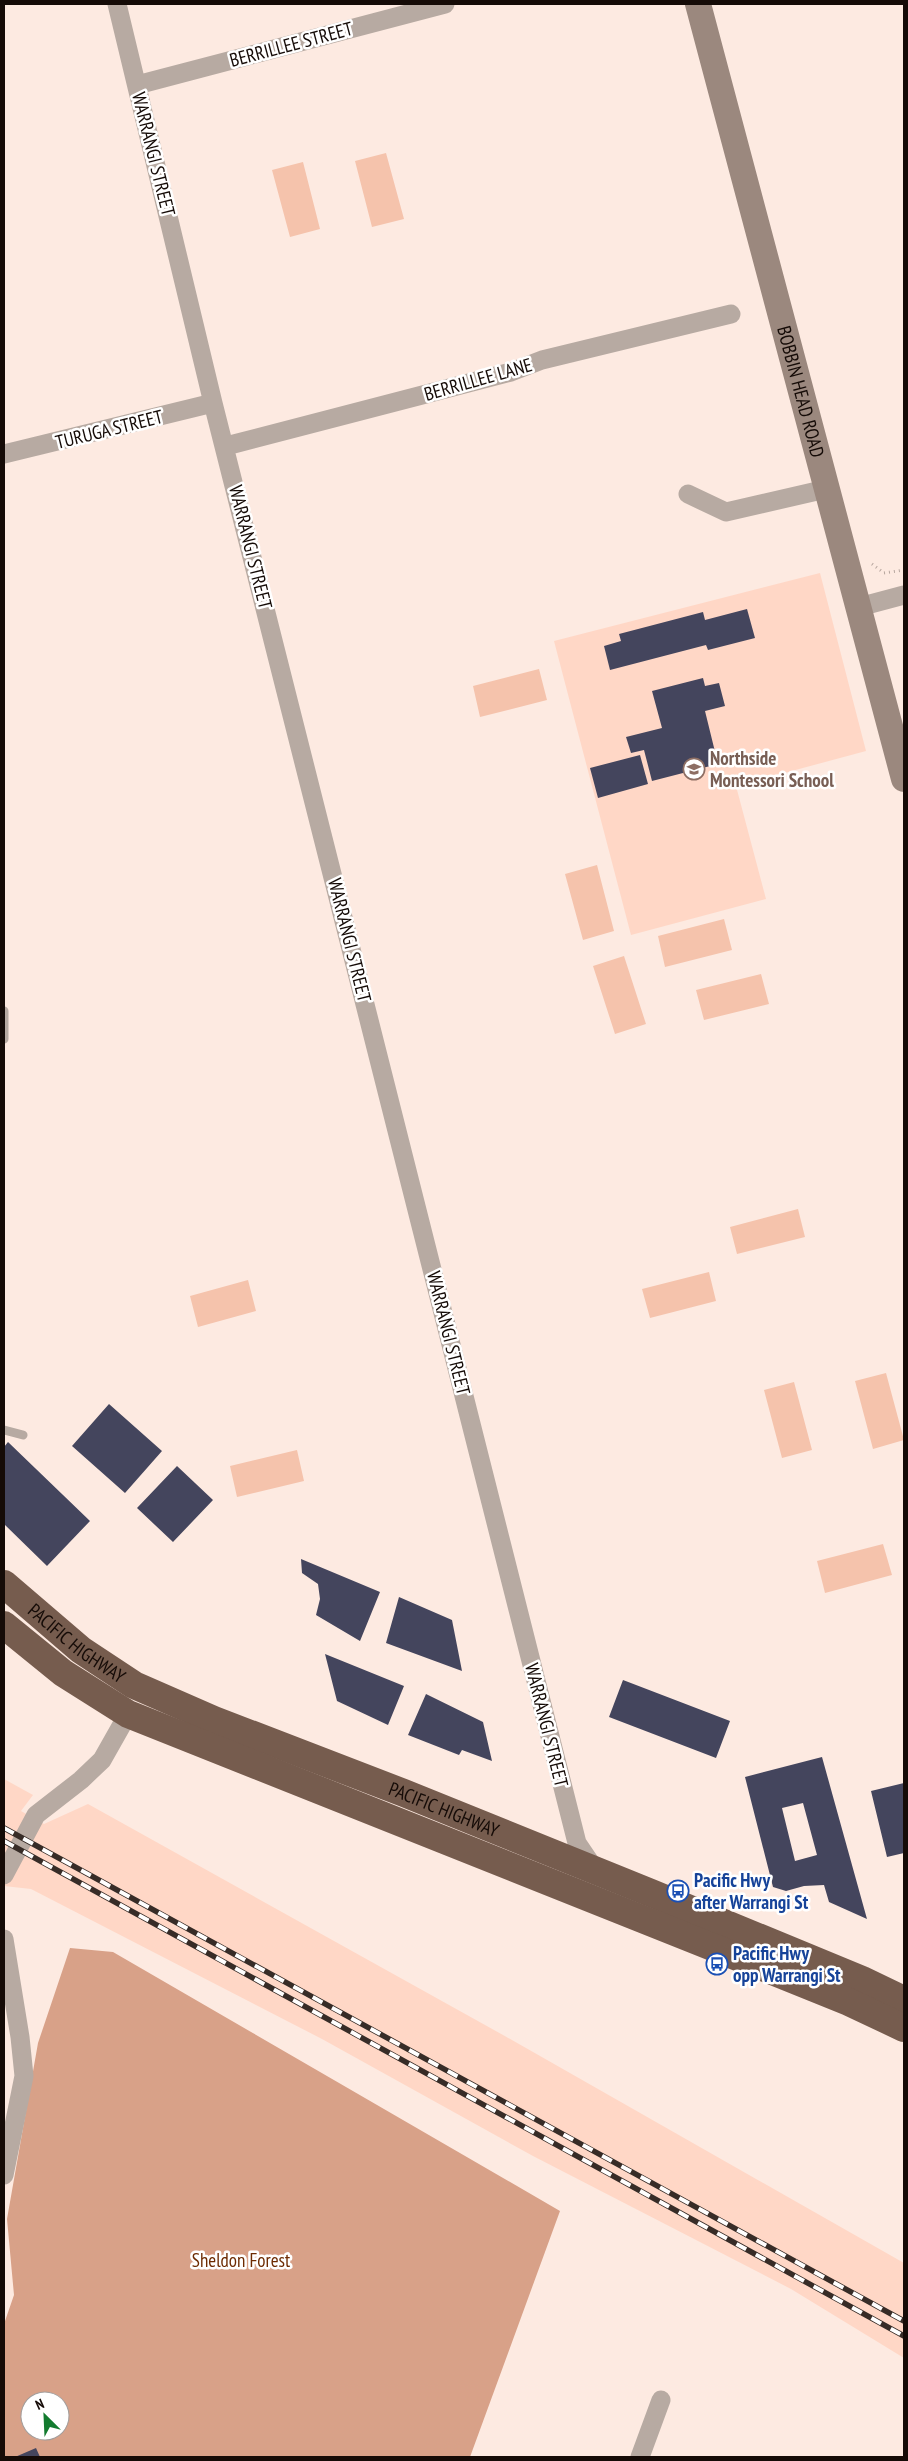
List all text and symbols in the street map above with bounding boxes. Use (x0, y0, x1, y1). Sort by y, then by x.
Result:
street label: BERRILLEE STREET (227, 16, 356, 72)
street label: WARRANGI STREET (127, 90, 181, 219)
street label: BOBBIN HEAD ROAD (772, 323, 830, 460)
street label: BERRILLEE LANE (421, 352, 535, 406)
street label: TURUGA STREET (53, 404, 166, 454)
street label: WARRANGI STREET (224, 483, 278, 612)
place label: Northside Montessori School (710, 746, 834, 792)
school or university icon: Northside Montessori School (682, 757, 706, 781)
street label: WARRANGI STREET (323, 876, 377, 1005)
street label: WARRANGI STREET (422, 1269, 476, 1398)
street label: PACIFIC HIGHWAY (23, 1598, 130, 1688)
street label: WARRANGI STREET (520, 1661, 574, 1790)
street label: PACIFIC HIGHWAY (386, 1776, 503, 1842)
place label: Pacific Hwy after Warrangi St (694, 1868, 809, 1914)
bus stop icon: Pacific Hwy after Warrangi St (666, 1879, 690, 1903)
place label: Pacific Hwy opp Warrangi St (733, 1941, 841, 1987)
bus stop icon: Pacific Hwy opp Warrangi St (705, 1952, 729, 1976)
park label: Sheldon Forest (192, 2248, 291, 2272)
north arrow (20, 2391, 70, 2441)
text: N (33, 2394, 47, 2414)

